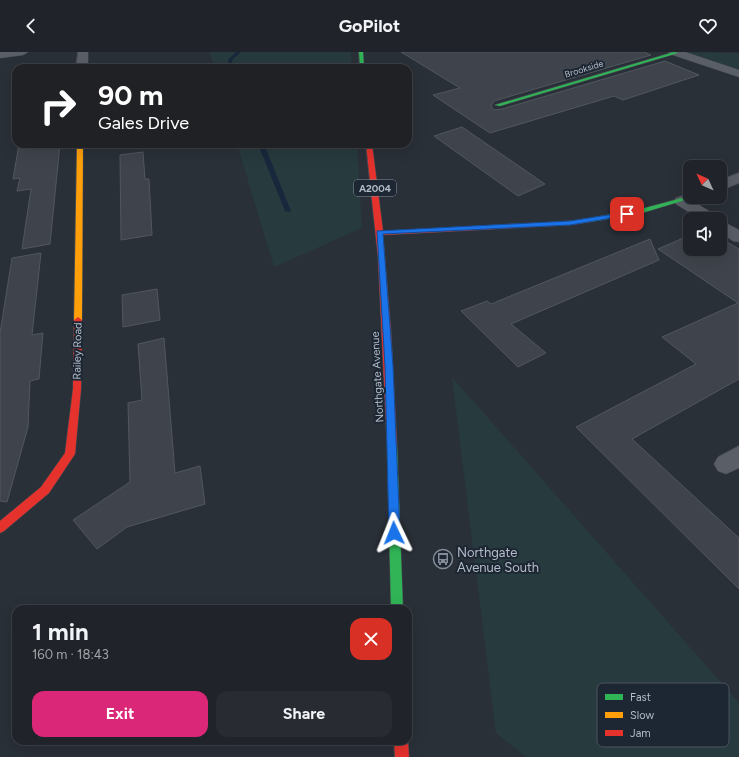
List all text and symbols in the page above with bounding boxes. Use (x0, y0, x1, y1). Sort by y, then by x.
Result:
icon: back (20, 15, 42, 37)
text: GoPilot (339, 15, 400, 37)
icon: heart (697, 15, 719, 37)
street label: Brookside (563, 57, 605, 80)
text: 90 m (98, 78, 163, 112)
icon: right (32, 80, 84, 132)
text: Gales Drive (98, 112, 189, 134)
north arrow (683, 160, 727, 204)
map controls (683, 160, 727, 256)
road number: A2004 (354, 180, 396, 196)
pin (610, 197, 644, 231)
icon: arrive (616, 203, 638, 225)
button: sound (683, 212, 727, 256)
street label: Railey Road (71, 322, 84, 380)
street label: Northgate Avenue (369, 331, 386, 423)
position arrow (373, 512, 415, 554)
place label: Northgate Avenue South (457, 545, 539, 575)
bus stop icon: Northgate Avenue South (432, 548, 454, 570)
text: 1 min (32, 617, 89, 646)
button: close (350, 618, 392, 660)
text: 160 m · 18:43 (32, 647, 109, 662)
legend (597, 683, 729, 747)
button: Exit (32, 691, 208, 737)
button: Share (216, 691, 392, 737)
text: Fast (630, 691, 651, 704)
text: Slow (630, 709, 654, 722)
text: Jam (630, 727, 651, 740)

